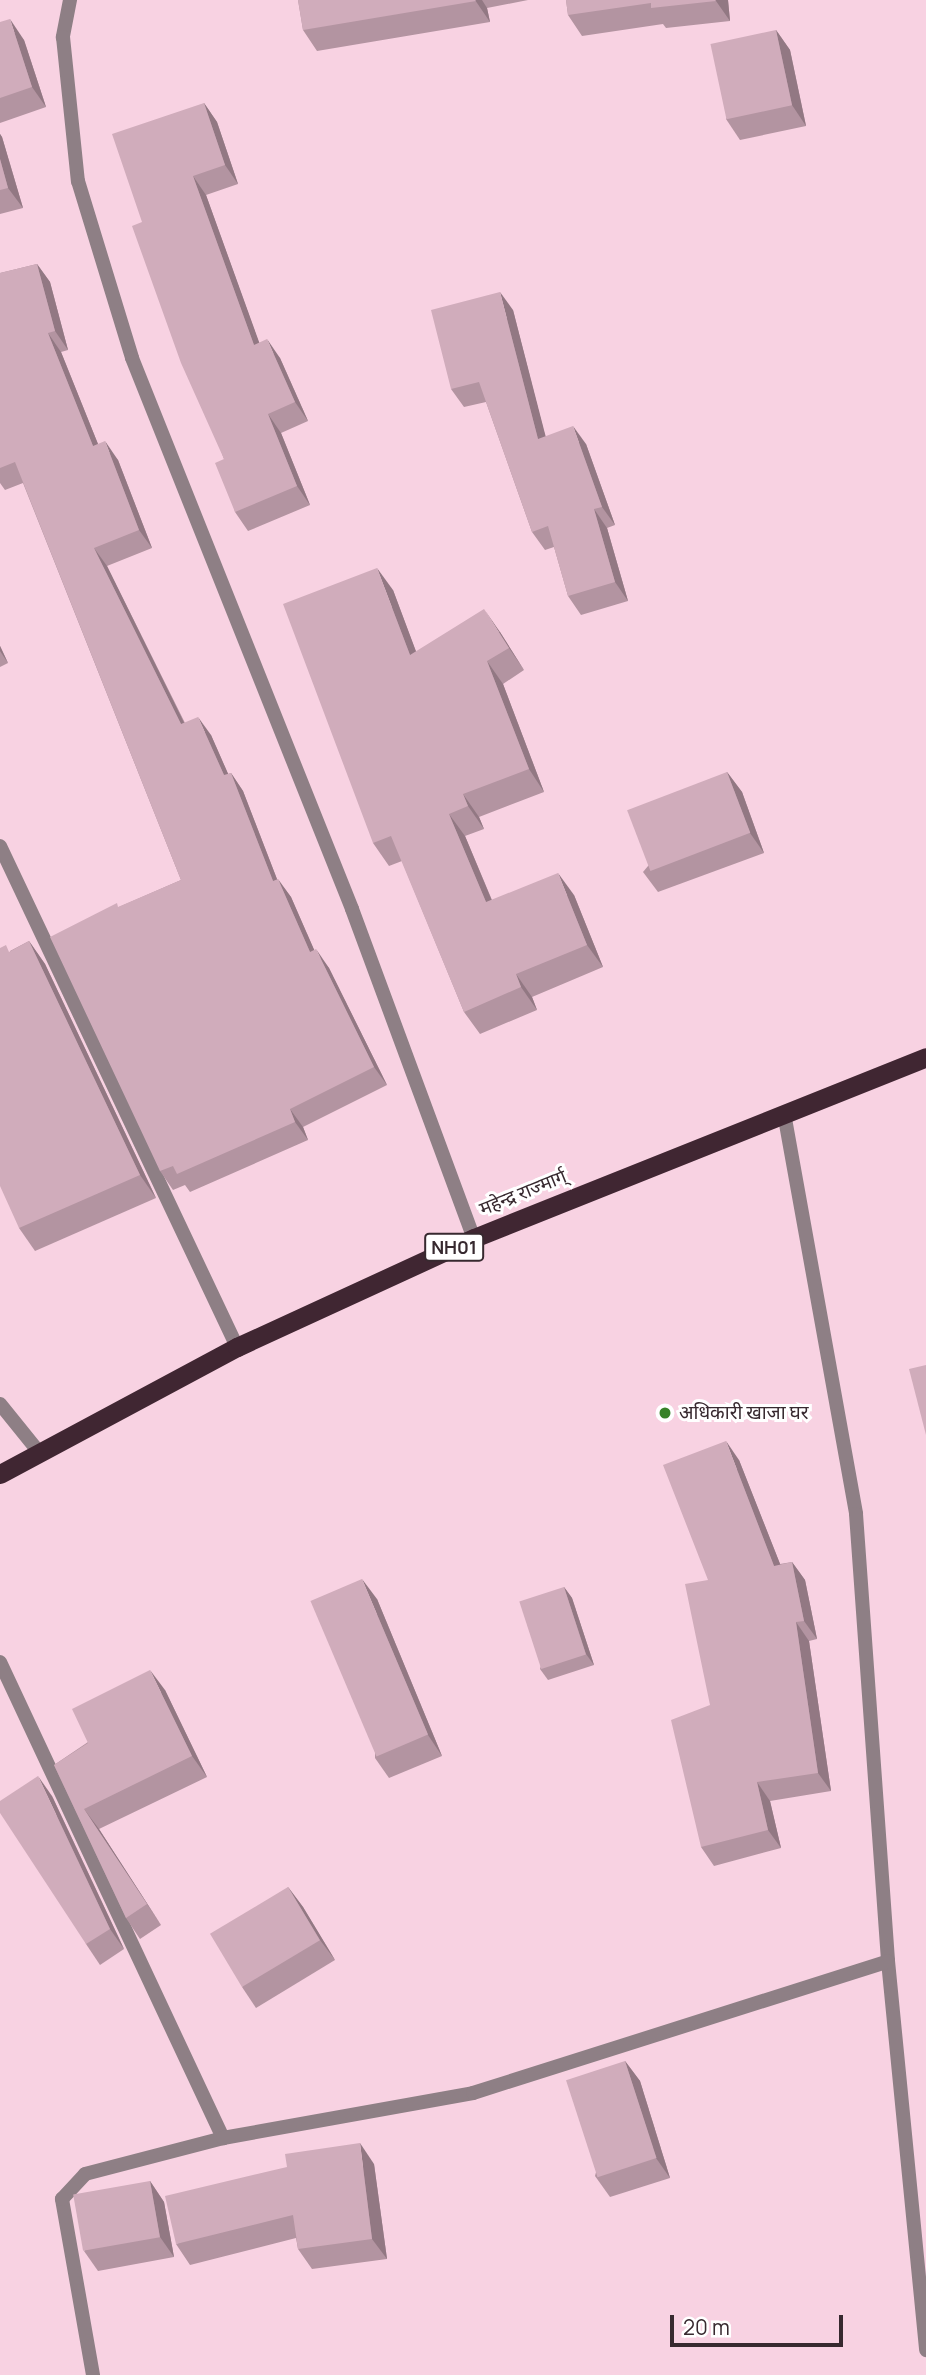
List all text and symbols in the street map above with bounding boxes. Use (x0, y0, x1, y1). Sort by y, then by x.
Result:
street label: महेन्द्र राज्मार्ग् (476, 1165, 570, 1221)
road number: NH01 (422, 1232, 486, 1262)
place label: अधिकारी खाजा घर (679, 1402, 808, 1424)
marker: अधिकारी खाजा घर (657, 1405, 673, 1421)
scale bar (674, 2302, 847, 2346)
text: 20 m (683, 2313, 730, 2341)

